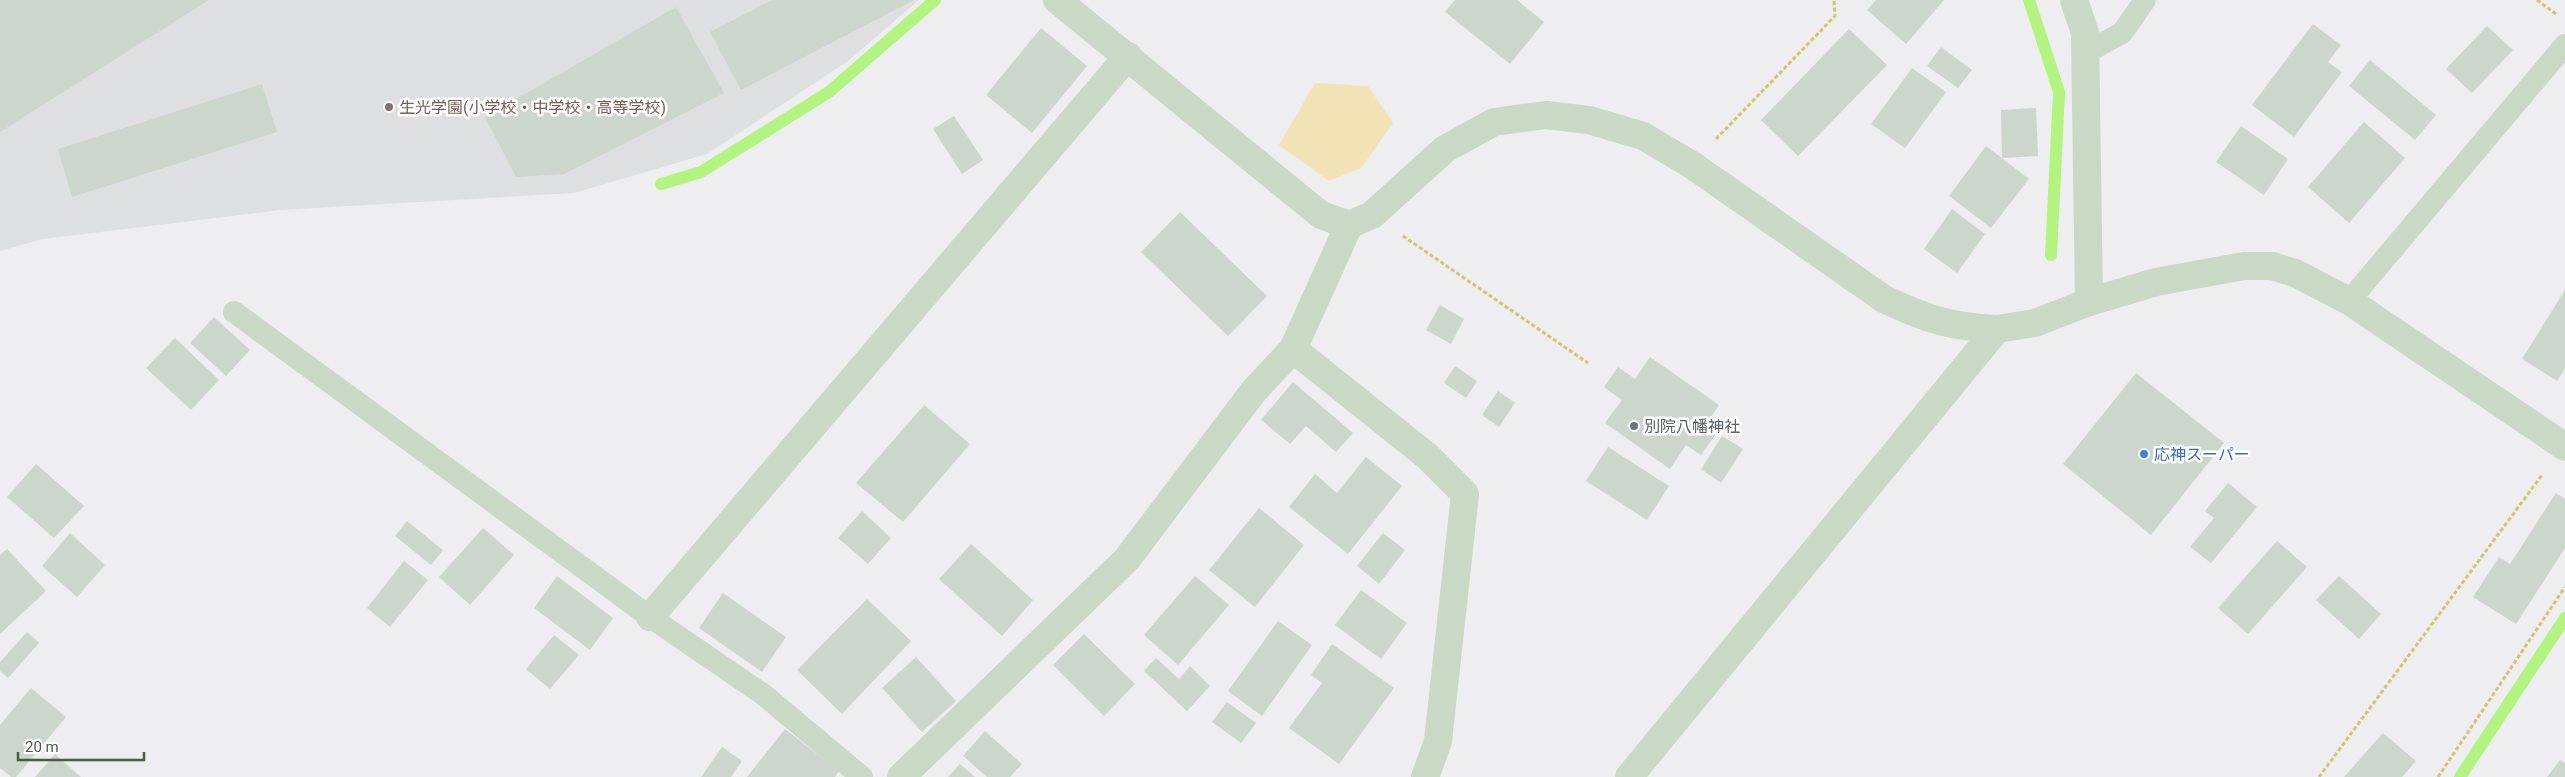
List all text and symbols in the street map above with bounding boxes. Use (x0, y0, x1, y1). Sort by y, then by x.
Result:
place label: 生光学園(小学校・中学校・高等学校) (399, 98, 666, 117)
marker: 生光学園(小学校・中学校・高等学校) (383, 101, 395, 113)
place label: 別院八幡神社 (1644, 417, 1740, 436)
marker: 別院八幡神社 (1628, 420, 1640, 432)
place label: 応神スーパー (2154, 445, 2250, 464)
marker: 応神スーパー (2138, 448, 2150, 460)
scale bar (18, 730, 144, 762)
text: 20 m (25, 738, 59, 756)

